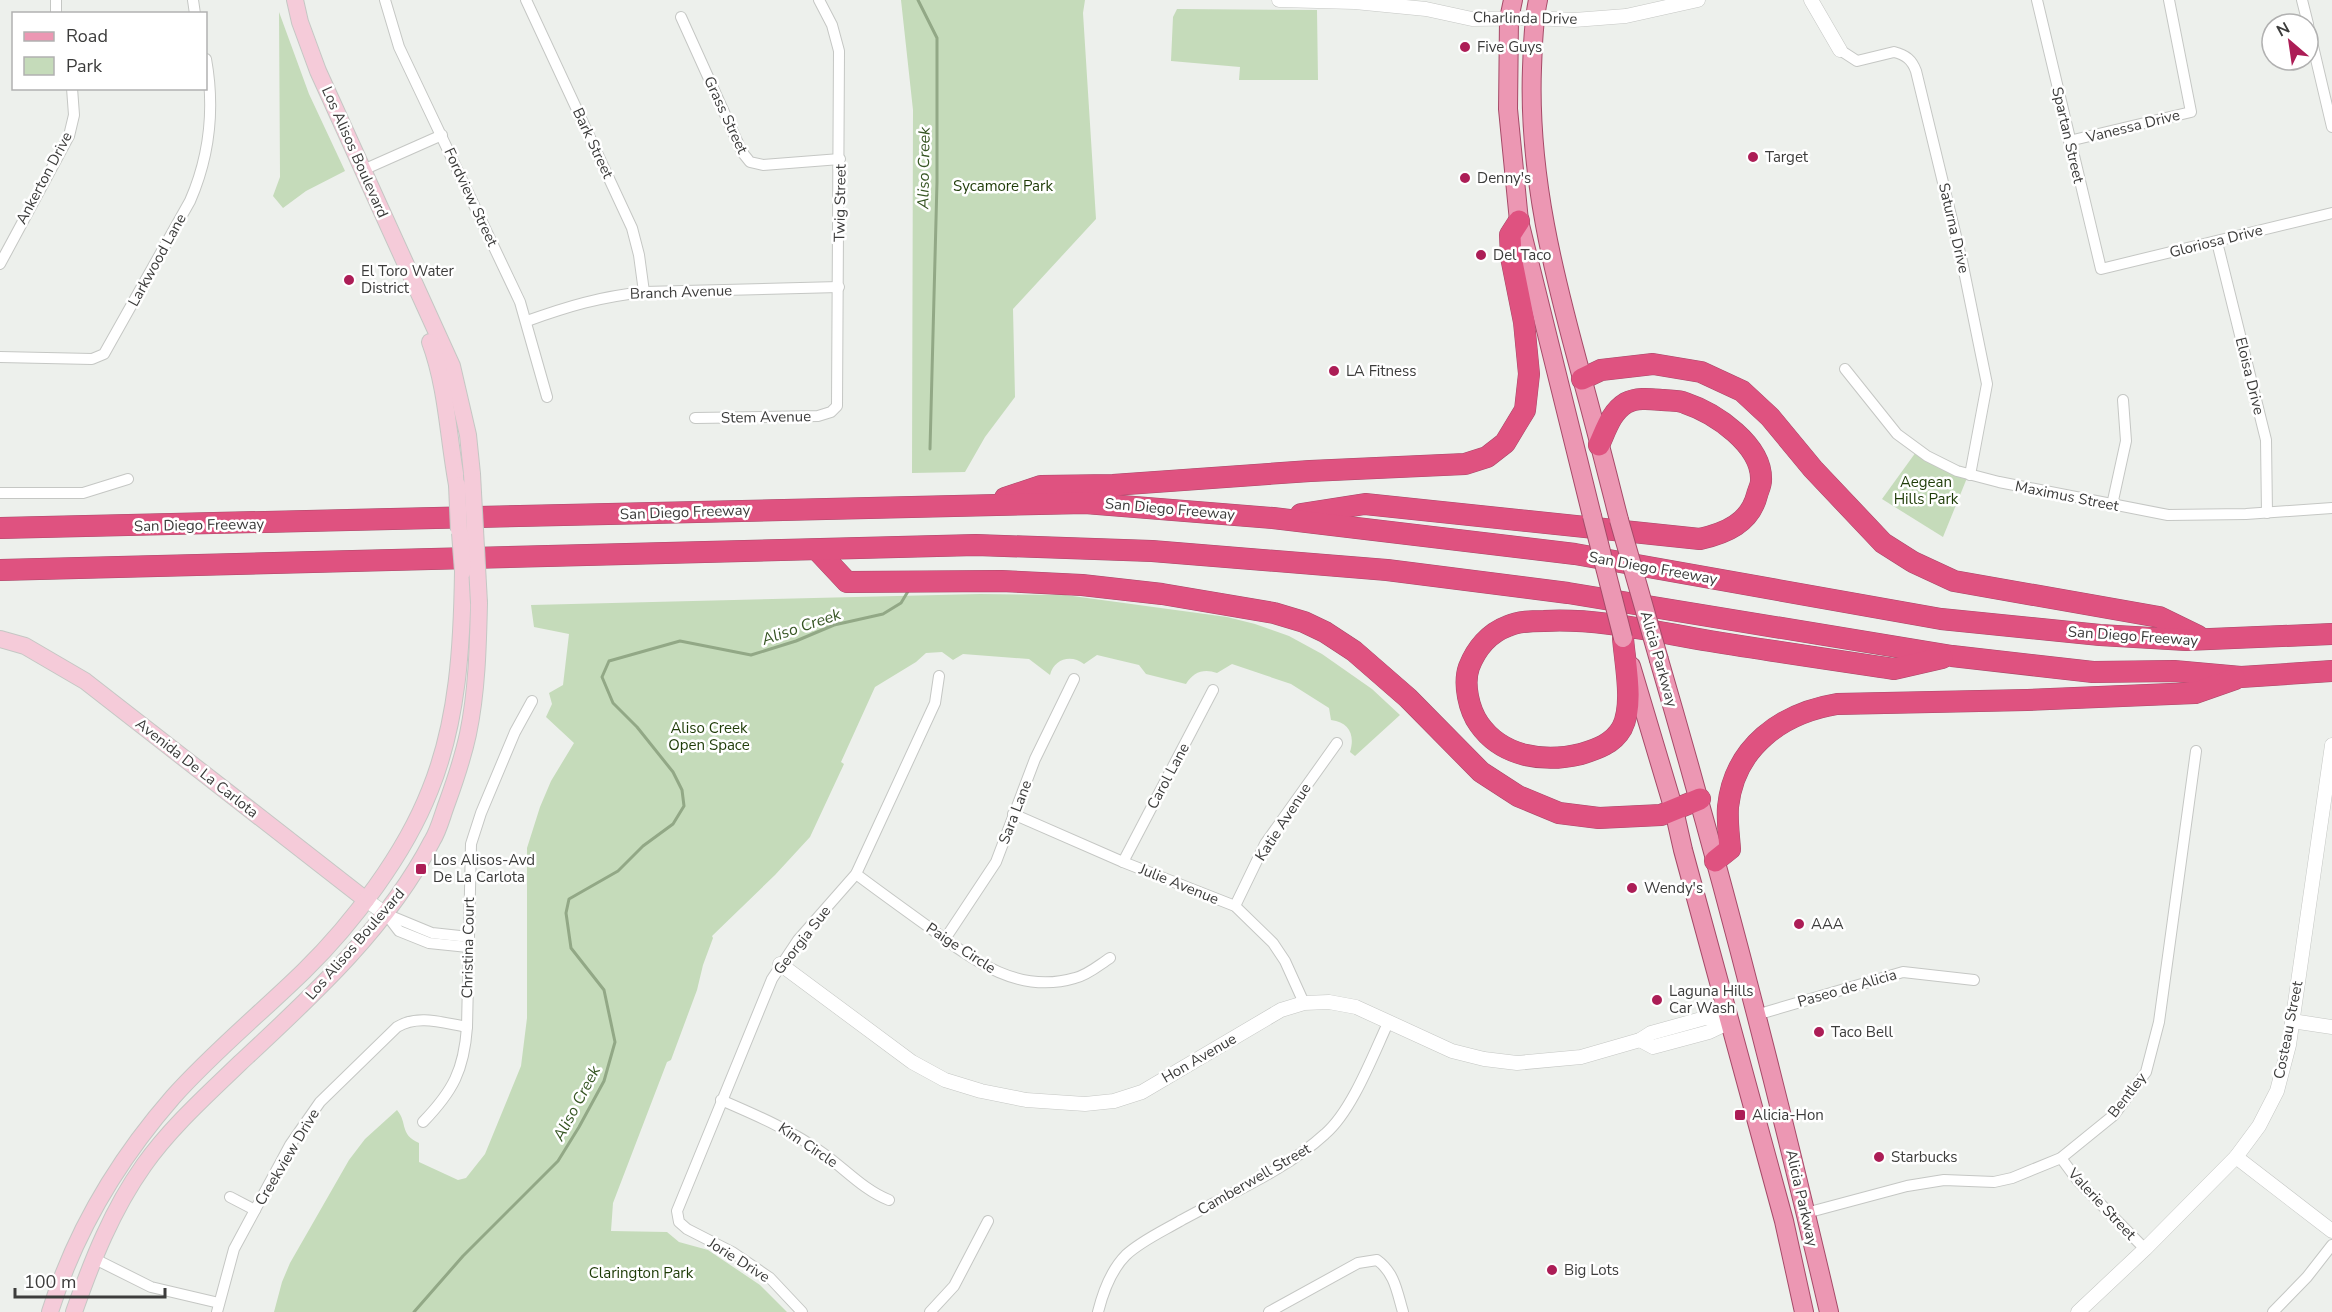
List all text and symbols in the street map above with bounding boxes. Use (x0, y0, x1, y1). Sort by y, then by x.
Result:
street label: Charlinda Drive (1473, 7, 1577, 29)
legend (12, 12, 207, 90)
north arrow (2260, 12, 2320, 72)
text: N (2273, 17, 2294, 42)
text: Road (66, 24, 108, 48)
place label: Five Guys (1477, 37, 1542, 57)
marker: Five Guys (1458, 40, 1472, 54)
text: Park (66, 54, 103, 78)
street label: Grass Street (699, 73, 753, 158)
street label: Los Alisos Boulevard (317, 83, 393, 221)
street label: Spartan Street (2047, 85, 2089, 186)
street label: Bark Street (568, 104, 618, 182)
street label: Vanessa Drive (2083, 105, 2182, 148)
water label: Aliso Creek (912, 126, 936, 210)
street label: Ankerton Drive (11, 128, 77, 228)
street label: Fordview Street (439, 144, 503, 250)
place label: Target (1765, 147, 1809, 167)
marker: Target (1746, 150, 1760, 164)
street label: Twig Street (829, 163, 851, 242)
place label: Denny's (1477, 168, 1531, 188)
marker: Denny's (1458, 171, 1472, 185)
park label: Sycamore Park (953, 176, 1053, 196)
street label: Saturna Drive (1934, 181, 1974, 275)
street label: Larkwood Lane (123, 210, 191, 310)
street label: Gloriosa Drive (2167, 220, 2265, 262)
place label: Del Taco (1493, 245, 1551, 265)
marker: Del Taco (1474, 248, 1488, 262)
place label: El Toro Water District (361, 261, 454, 298)
marker: El Toro Water District (342, 273, 356, 287)
street label: Branch Avenue (630, 280, 732, 304)
street label: Eloisa Drive (2231, 335, 2269, 417)
place label: LA Fitness (1346, 361, 1417, 381)
marker: LA Fitness (1327, 364, 1341, 378)
street label: Stem Avenue (721, 406, 811, 428)
park label: Aegean Hills Park (1894, 472, 1959, 509)
street label: Maximus Street (2013, 476, 2121, 516)
street label: San Diego Freeway (1104, 493, 1236, 525)
street label: San Diego Freeway (619, 500, 751, 524)
street label: San Diego Freeway (134, 514, 265, 536)
street label: San Diego Freeway (1587, 547, 1719, 589)
water label: Aliso Creek (758, 603, 845, 651)
street label: Alicia Parkway (1636, 609, 1682, 710)
street label: San Diego Freeway (2067, 621, 2199, 651)
street label: Avenida De La Carlota (132, 714, 262, 822)
park label: Aliso Creek Open Space (668, 718, 750, 755)
street label: Carol Lane (1142, 739, 1194, 813)
street label: Sara Lane (994, 777, 1036, 847)
street label: Katie Avenue (1250, 779, 1316, 865)
place label: Los Alisos-Avd De La Carlota (433, 850, 535, 887)
street label: Julie Avenue (1135, 859, 1222, 909)
marker: Los Alisos-Avd De La Carlota (414, 862, 428, 876)
place label: Wendy's (1644, 878, 1703, 898)
marker: Wendy's (1625, 881, 1639, 895)
street label: Los Alisos Boulevard (301, 884, 409, 1004)
street label: Christina Court (457, 897, 479, 999)
street label: Georgia Sue (769, 901, 835, 979)
place label: AAA (1811, 914, 1844, 934)
marker: AAA (1792, 917, 1806, 931)
street label: Paige Circle (922, 918, 1000, 978)
street label: Paseo de Alicia (1795, 964, 1899, 1012)
street label: Costeau Street (2269, 979, 2307, 1081)
place label: Laguna Hills Car Wash (1669, 981, 1754, 1018)
marker: Laguna Hills Car Wash (1650, 993, 1664, 1007)
place label: Taco Bell (1831, 1022, 1893, 1042)
marker: Taco Bell (1812, 1025, 1826, 1039)
street label: Hon Avenue (1158, 1029, 1240, 1087)
water label: Aliso Creek (547, 1061, 606, 1146)
street label: Bentley (2103, 1068, 2151, 1122)
street label: Creekview Drive (250, 1105, 324, 1209)
place label: Alicia-Hon (1752, 1105, 1824, 1125)
marker: Alicia-Hon (1733, 1108, 1747, 1122)
street label: Kim Circle (774, 1118, 842, 1172)
street label: Camberwell Street (1194, 1138, 1315, 1219)
place label: Starbucks (1891, 1147, 1957, 1167)
street label: Alicia Parkway (1781, 1148, 1823, 1249)
marker: Starbucks (1872, 1150, 1886, 1164)
street label: Valerie Street (2063, 1163, 2141, 1245)
street label: Jorie Drive (703, 1233, 774, 1287)
place label: Big Lots (1564, 1260, 1619, 1280)
scale bar (15, 1261, 165, 1299)
park label: Clarington Park (589, 1263, 694, 1283)
marker: Big Lots (1545, 1263, 1559, 1277)
text: 100 m (24, 1270, 76, 1294)

